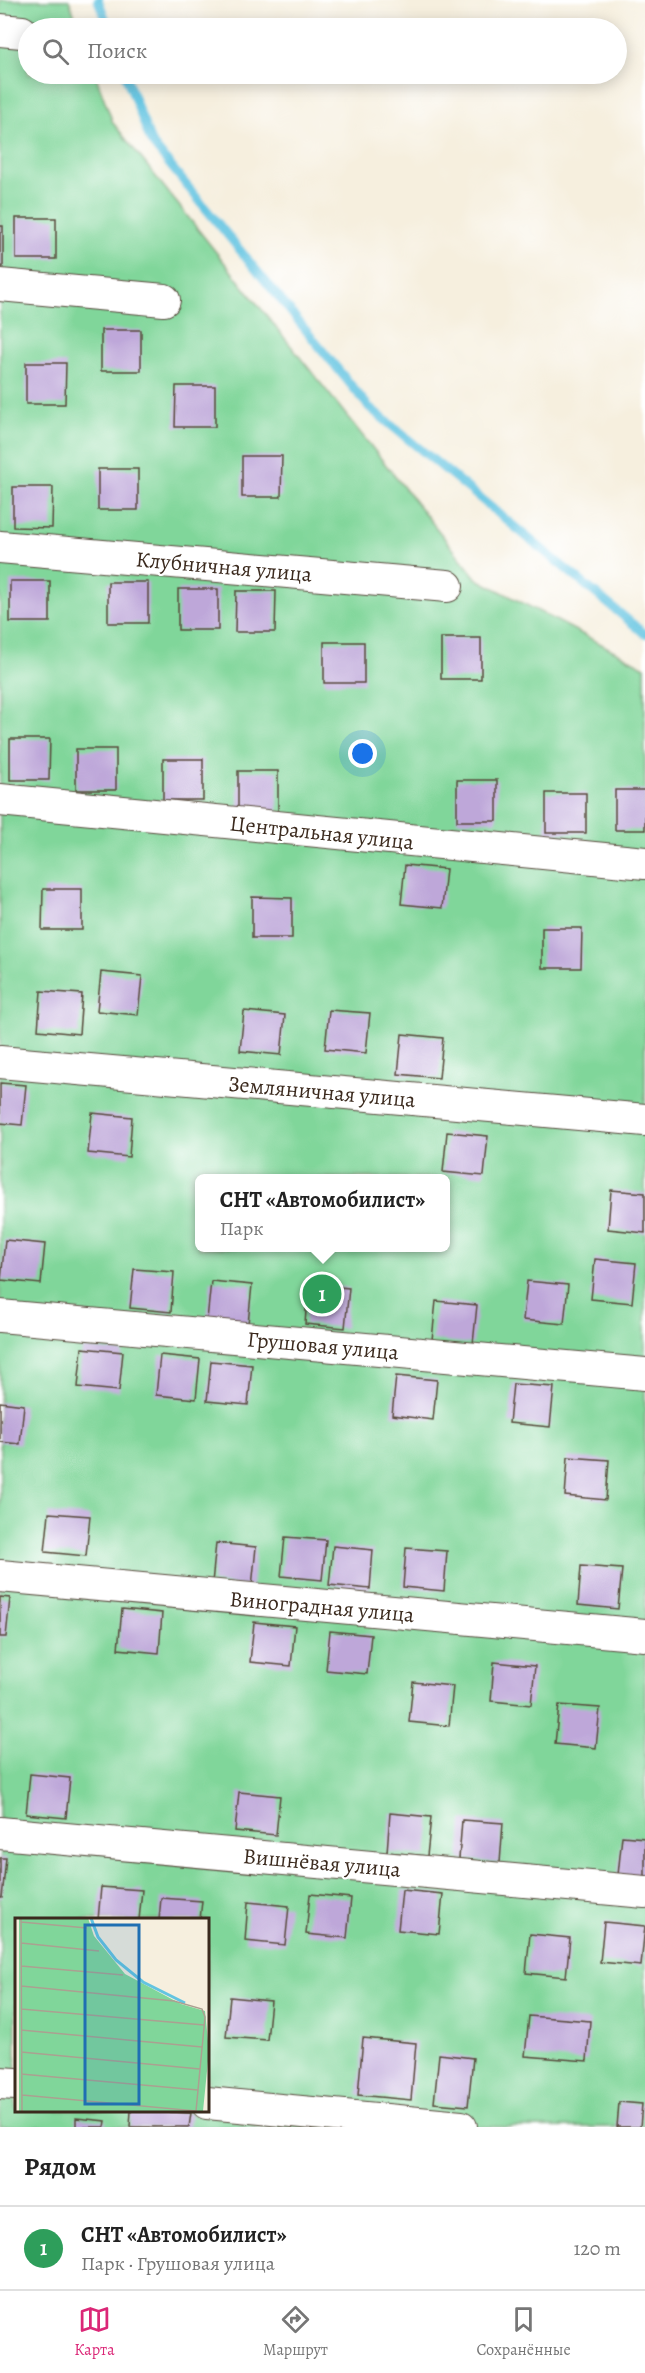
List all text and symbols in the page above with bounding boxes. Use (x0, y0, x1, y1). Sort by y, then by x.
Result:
search box (18, 18, 627, 84)
icon: search (39, 35, 72, 68)
text: Поиск (87, 36, 147, 66)
street label: Клубничная улица (135, 544, 314, 590)
your location (348, 739, 377, 768)
street label: Центральная улица (229, 808, 416, 858)
street label: Земляничная улица (227, 1069, 418, 1115)
popup (195, 1174, 450, 1252)
text: СНТ «Автомобилист» (220, 1185, 425, 1215)
text: Парк (220, 1215, 264, 1242)
pin: 1 (302, 1272, 342, 1316)
street label: Грушовая улица (246, 1324, 401, 1368)
street label: Виноградная улица (228, 1584, 416, 1630)
street label: Вишнёвая улица (242, 1841, 403, 1885)
inset map (15, 1918, 208, 2112)
text: Рядом (24, 2149, 96, 2184)
text: СНТ «Автомобилист» (81, 2220, 287, 2250)
text: 1 (40, 2235, 47, 2262)
text: 120 m (573, 2235, 621, 2262)
text: Парк · Грушовая улица (81, 2250, 275, 2277)
tab: Карта (74, 2303, 115, 2361)
tab: Маршрут (263, 2303, 328, 2361)
tab: Сохранённые (476, 2303, 571, 2361)

